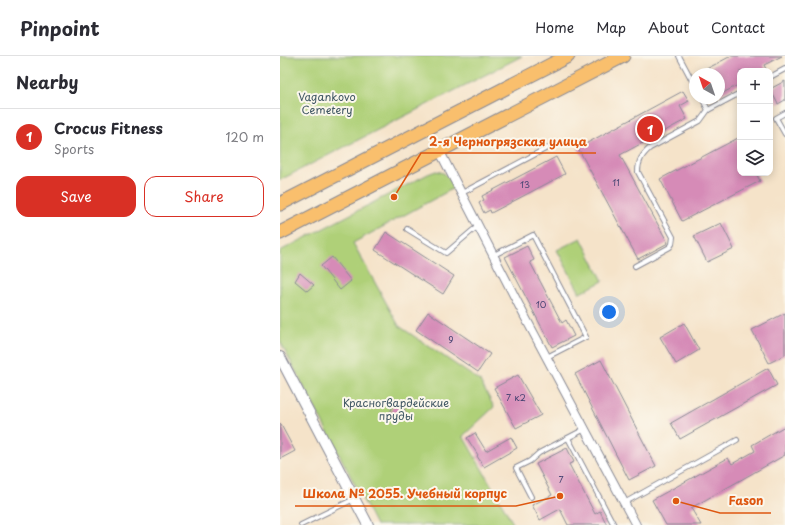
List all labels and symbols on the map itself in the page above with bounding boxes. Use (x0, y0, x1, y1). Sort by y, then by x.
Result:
north arrow (689, 68, 725, 104)
park label: Vagankovo Cemetery (298, 88, 356, 118)
pin: 1 (637, 114, 663, 144)
callout: 2-я Черногрязская улица (421, 129, 596, 153)
text: 2-я Черногрязская улица (429, 132, 588, 150)
house number: 11 (612, 175, 620, 189)
house number: 13 (520, 177, 530, 191)
house number: 10 (536, 297, 547, 311)
your location (599, 302, 619, 322)
house number: 9 (448, 332, 454, 346)
house number: 7 к2 (506, 390, 526, 404)
park label: Красногвардейские пруды (343, 394, 449, 424)
house number: 7 (558, 472, 564, 486)
callout: Школа № 2055. Учебный корпус (295, 482, 516, 506)
text: Школа № 2055. Учебный корпус (303, 484, 508, 502)
callout: Fason (720, 489, 771, 513)
text: Fason (728, 491, 764, 509)

